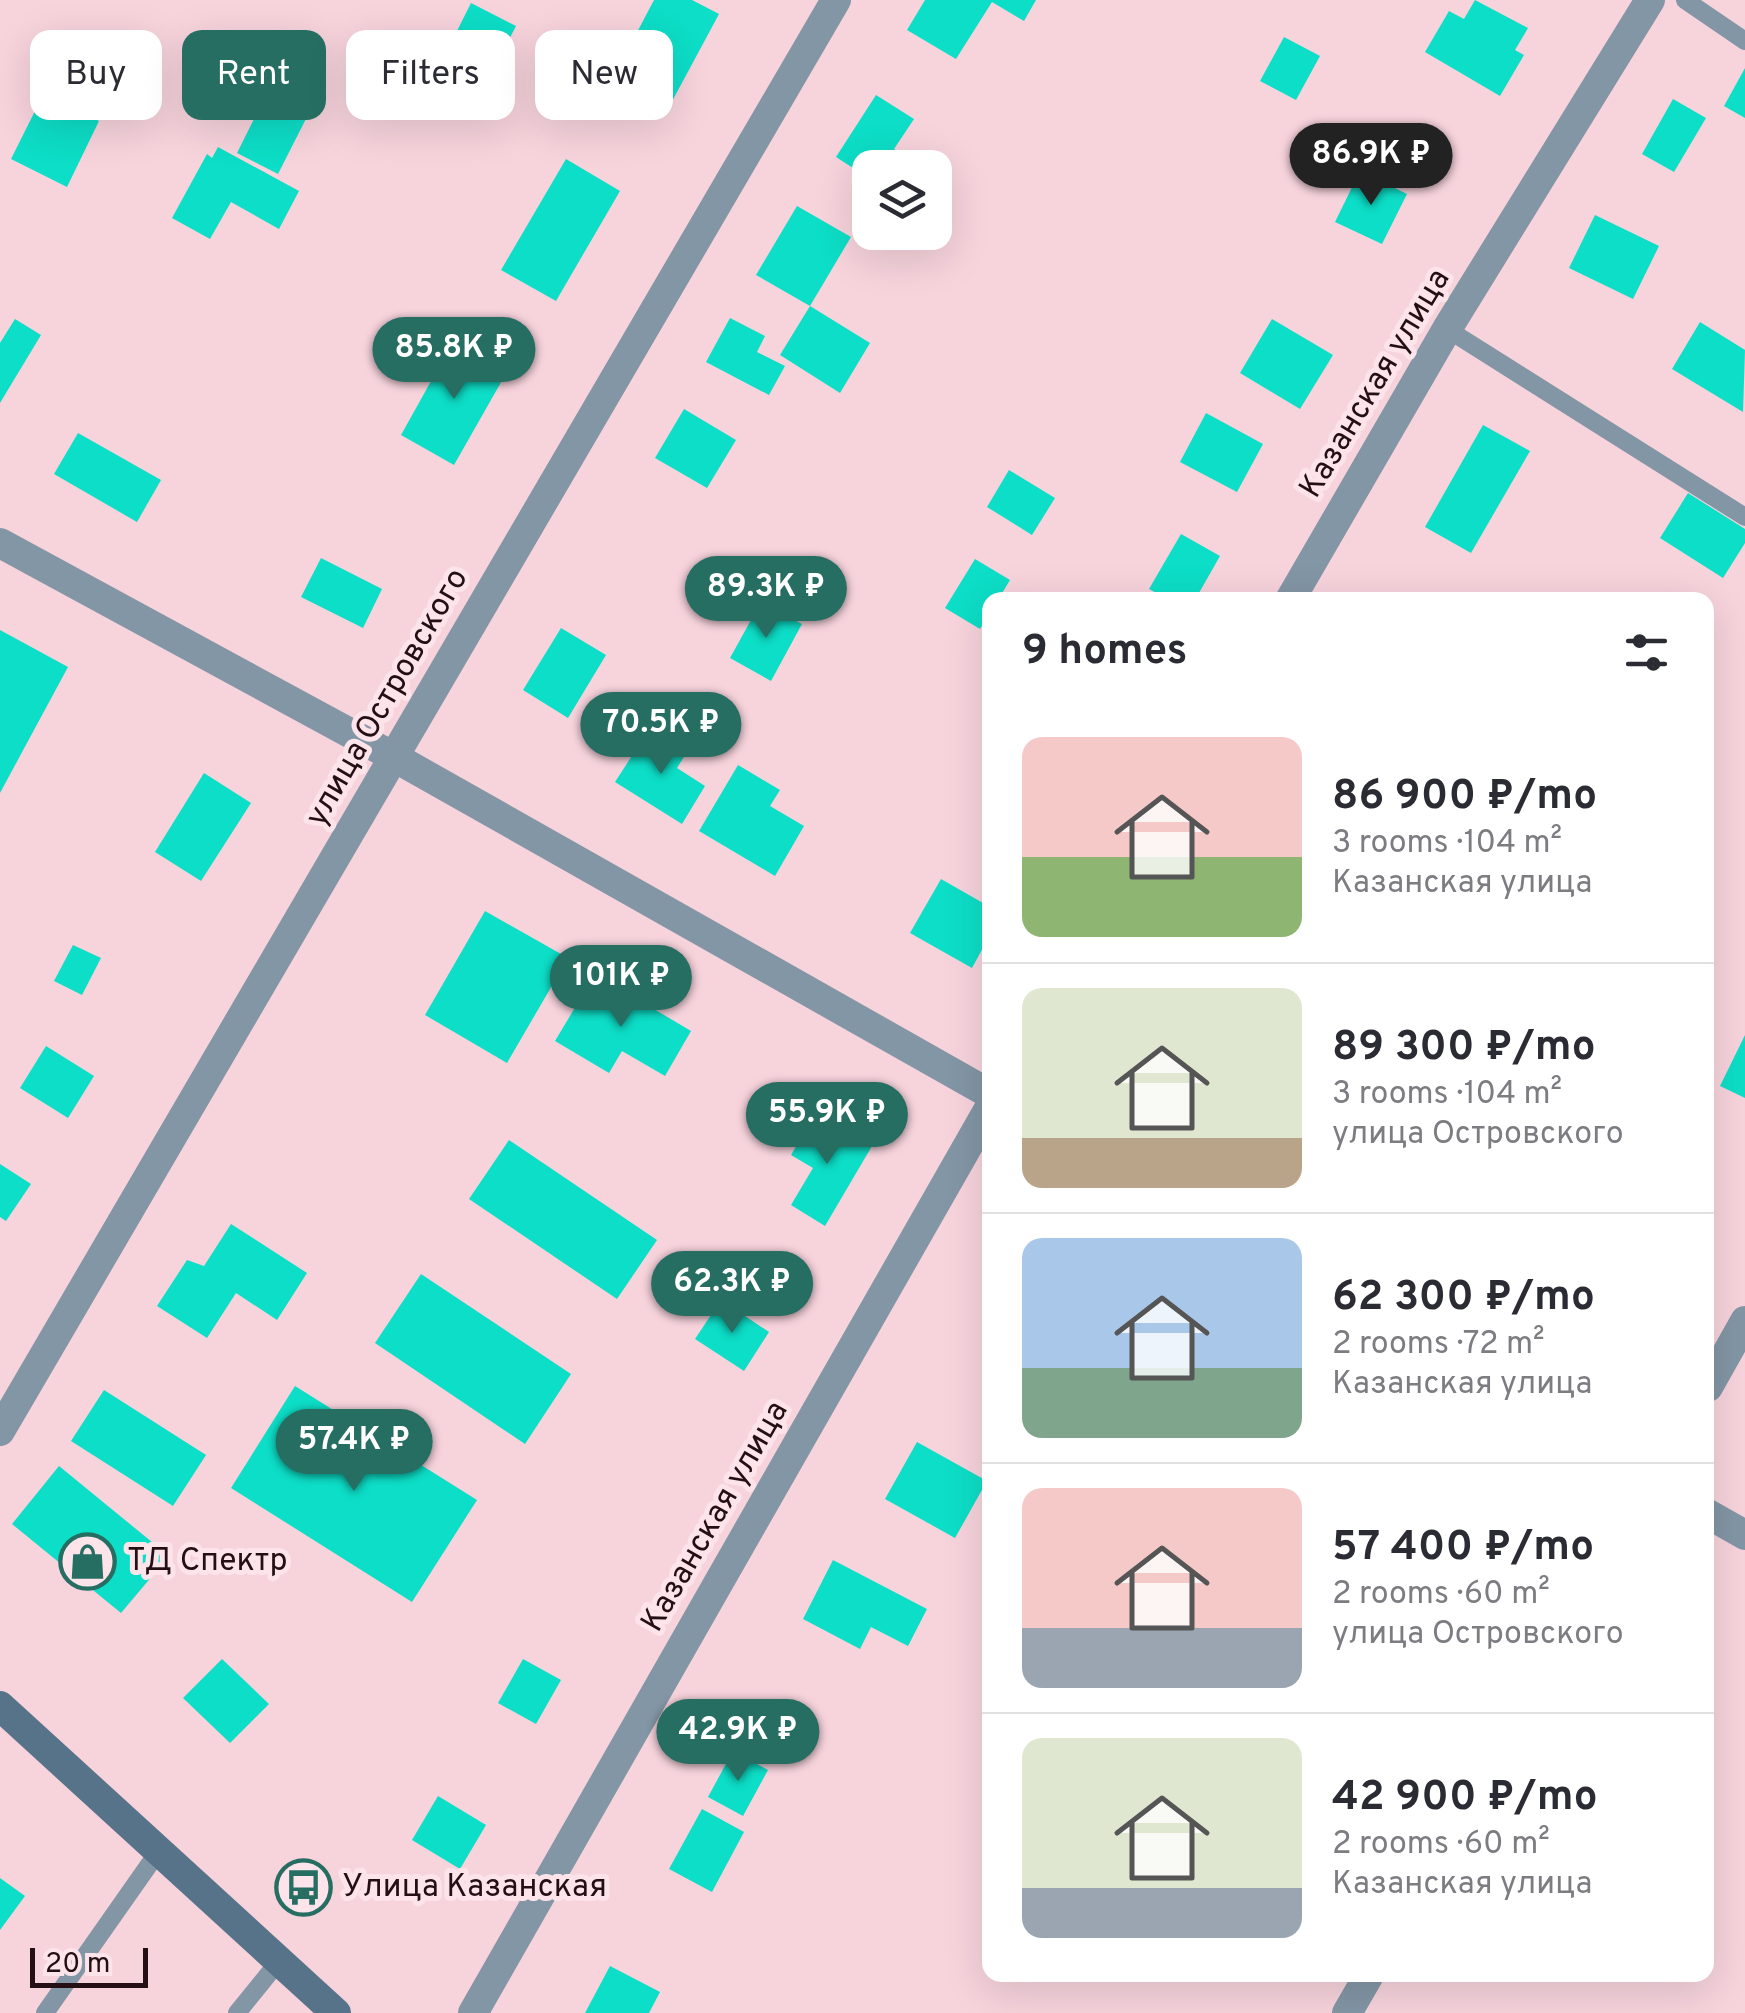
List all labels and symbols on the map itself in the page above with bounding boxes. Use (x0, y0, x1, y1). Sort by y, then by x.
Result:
pin: 86.9K ₽ (1279, 123, 1463, 208)
street label: Казанская улица (1292, 262, 1460, 506)
pin: 85.8K ₽ (362, 317, 546, 402)
pin: 89.3K ₽ (674, 556, 858, 641)
street label: улица Островского (298, 562, 478, 834)
pin: 70.5K ₽ (569, 692, 753, 777)
pin: 101K ₽ (540, 945, 702, 1030)
pin: 55.9K ₽ (735, 1082, 919, 1167)
pin: 62.3K ₽ (640, 1251, 824, 1336)
street label: Казанская улица (634, 1394, 798, 1640)
pin: 57.4K ₽ (262, 1409, 446, 1494)
shop icon: ТД Спектр (58, 1532, 118, 1592)
place label: ТД Спектр (127, 1542, 287, 1582)
pin: 42.9K ₽ (646, 1699, 830, 1784)
bus stop icon: Улица Казанская (273, 1858, 333, 1918)
place label: Улица Казанская (342, 1868, 607, 1908)
scale bar (30, 1943, 148, 1988)

